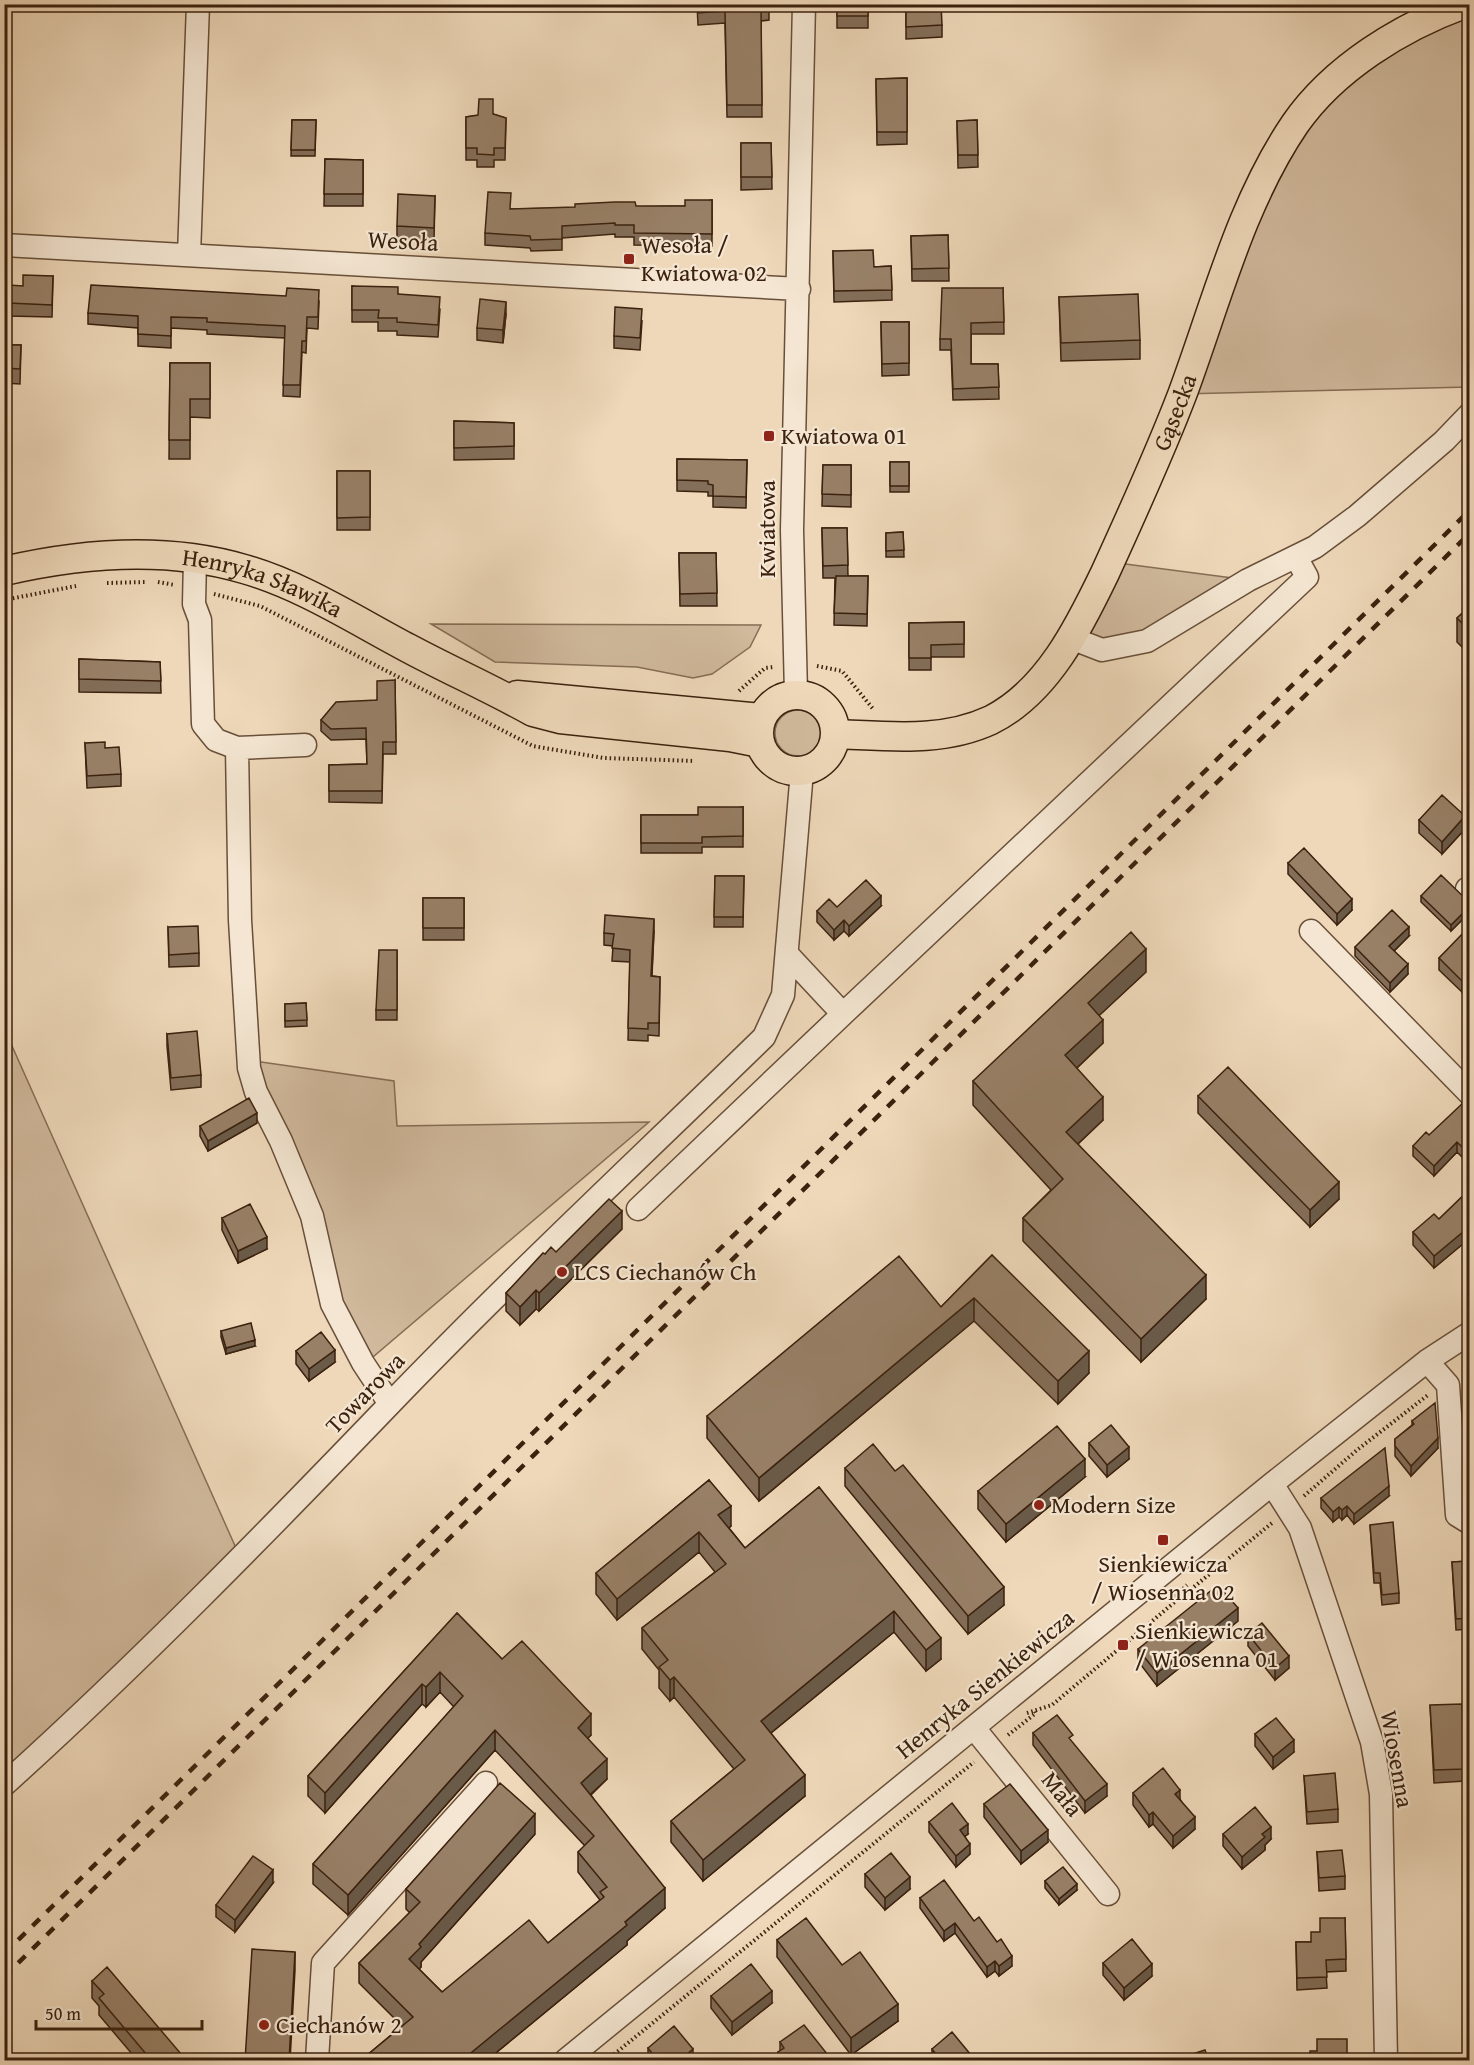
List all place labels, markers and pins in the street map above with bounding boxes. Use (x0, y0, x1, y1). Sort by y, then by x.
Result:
place label: Wesoła / Kwiatowa 02 (641, 227, 767, 290)
marker: Wesoła / Kwiatowa 02 (622, 252, 636, 266)
place label: Kwiatowa 01 (781, 418, 907, 453)
marker: Kwiatowa 01 (762, 429, 776, 443)
place label: LCS Ciechanów Ch (574, 1254, 757, 1289)
marker: LCS Ciechanów Ch (555, 1265, 569, 1279)
place label: Modern Size (1051, 1487, 1176, 1522)
marker: Modern Size (1032, 1498, 1046, 1512)
marker: Sienkiewicza / Wiosenna 02 (1156, 1533, 1170, 1547)
place label: Sienkiewicza / Wiosenna 02 (1091, 1546, 1235, 1609)
place label: Sienkiewicza / Wiosenna 01 (1135, 1613, 1278, 1676)
marker: Sienkiewicza / Wiosenna 01 (1116, 1638, 1130, 1652)
place label: Ciechanów 2 (276, 2007, 402, 2042)
marker: Ciechanów 2 (257, 2018, 271, 2032)

